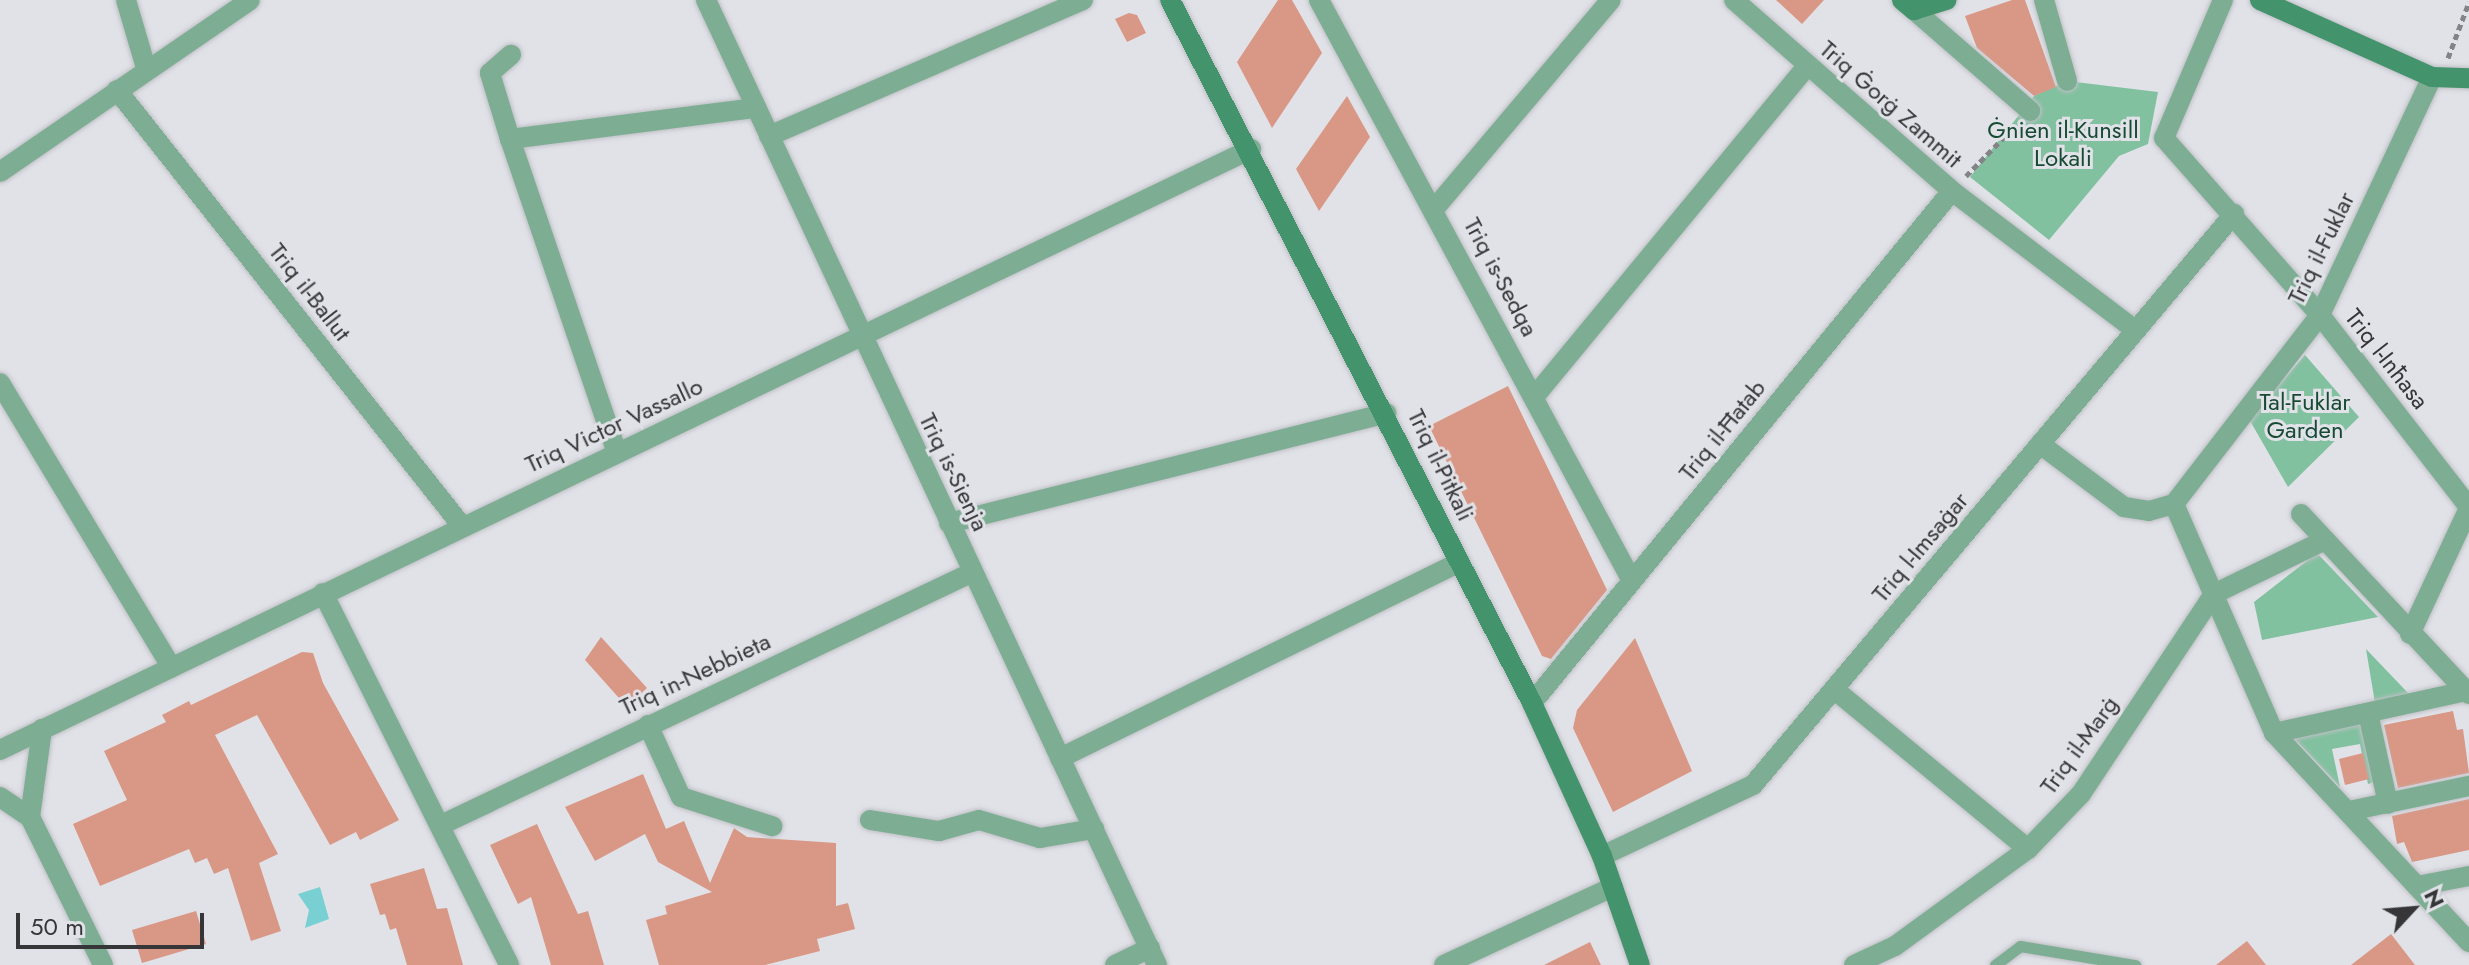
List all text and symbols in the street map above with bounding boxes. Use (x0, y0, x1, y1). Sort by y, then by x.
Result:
street label: Triq Ġorġ Zammit (1814, 34, 1968, 174)
park label: Ġnien il-Kunsill Lokali (1987, 116, 2139, 172)
street label: Triq il-Fuklar (2281, 187, 2361, 309)
street label: Triq is-Sedqa (1458, 213, 1544, 341)
street label: Triq il-Ballut (263, 238, 357, 346)
street label: Triq l-Inħasa (2339, 303, 2435, 415)
street label: Triq Victor Vassallo (521, 371, 707, 479)
street label: Triq il-Ħatab (1673, 374, 1771, 486)
park label: Tal-Fuklar Garden (2260, 388, 2350, 444)
street label: Triq il-Pitkali (1402, 405, 1480, 525)
street label: Triq is-Sienja (913, 408, 995, 536)
street label: Triq l-Imsaġar (1866, 486, 1974, 608)
street label: Triq in-Nebbieta (615, 627, 775, 721)
street label: Triq il-Marġ (2034, 690, 2124, 800)
north arrow (2373, 869, 2453, 949)
text: N (2416, 884, 2453, 913)
scale bar (20, 897, 208, 947)
text: 50 m (30, 909, 84, 944)

